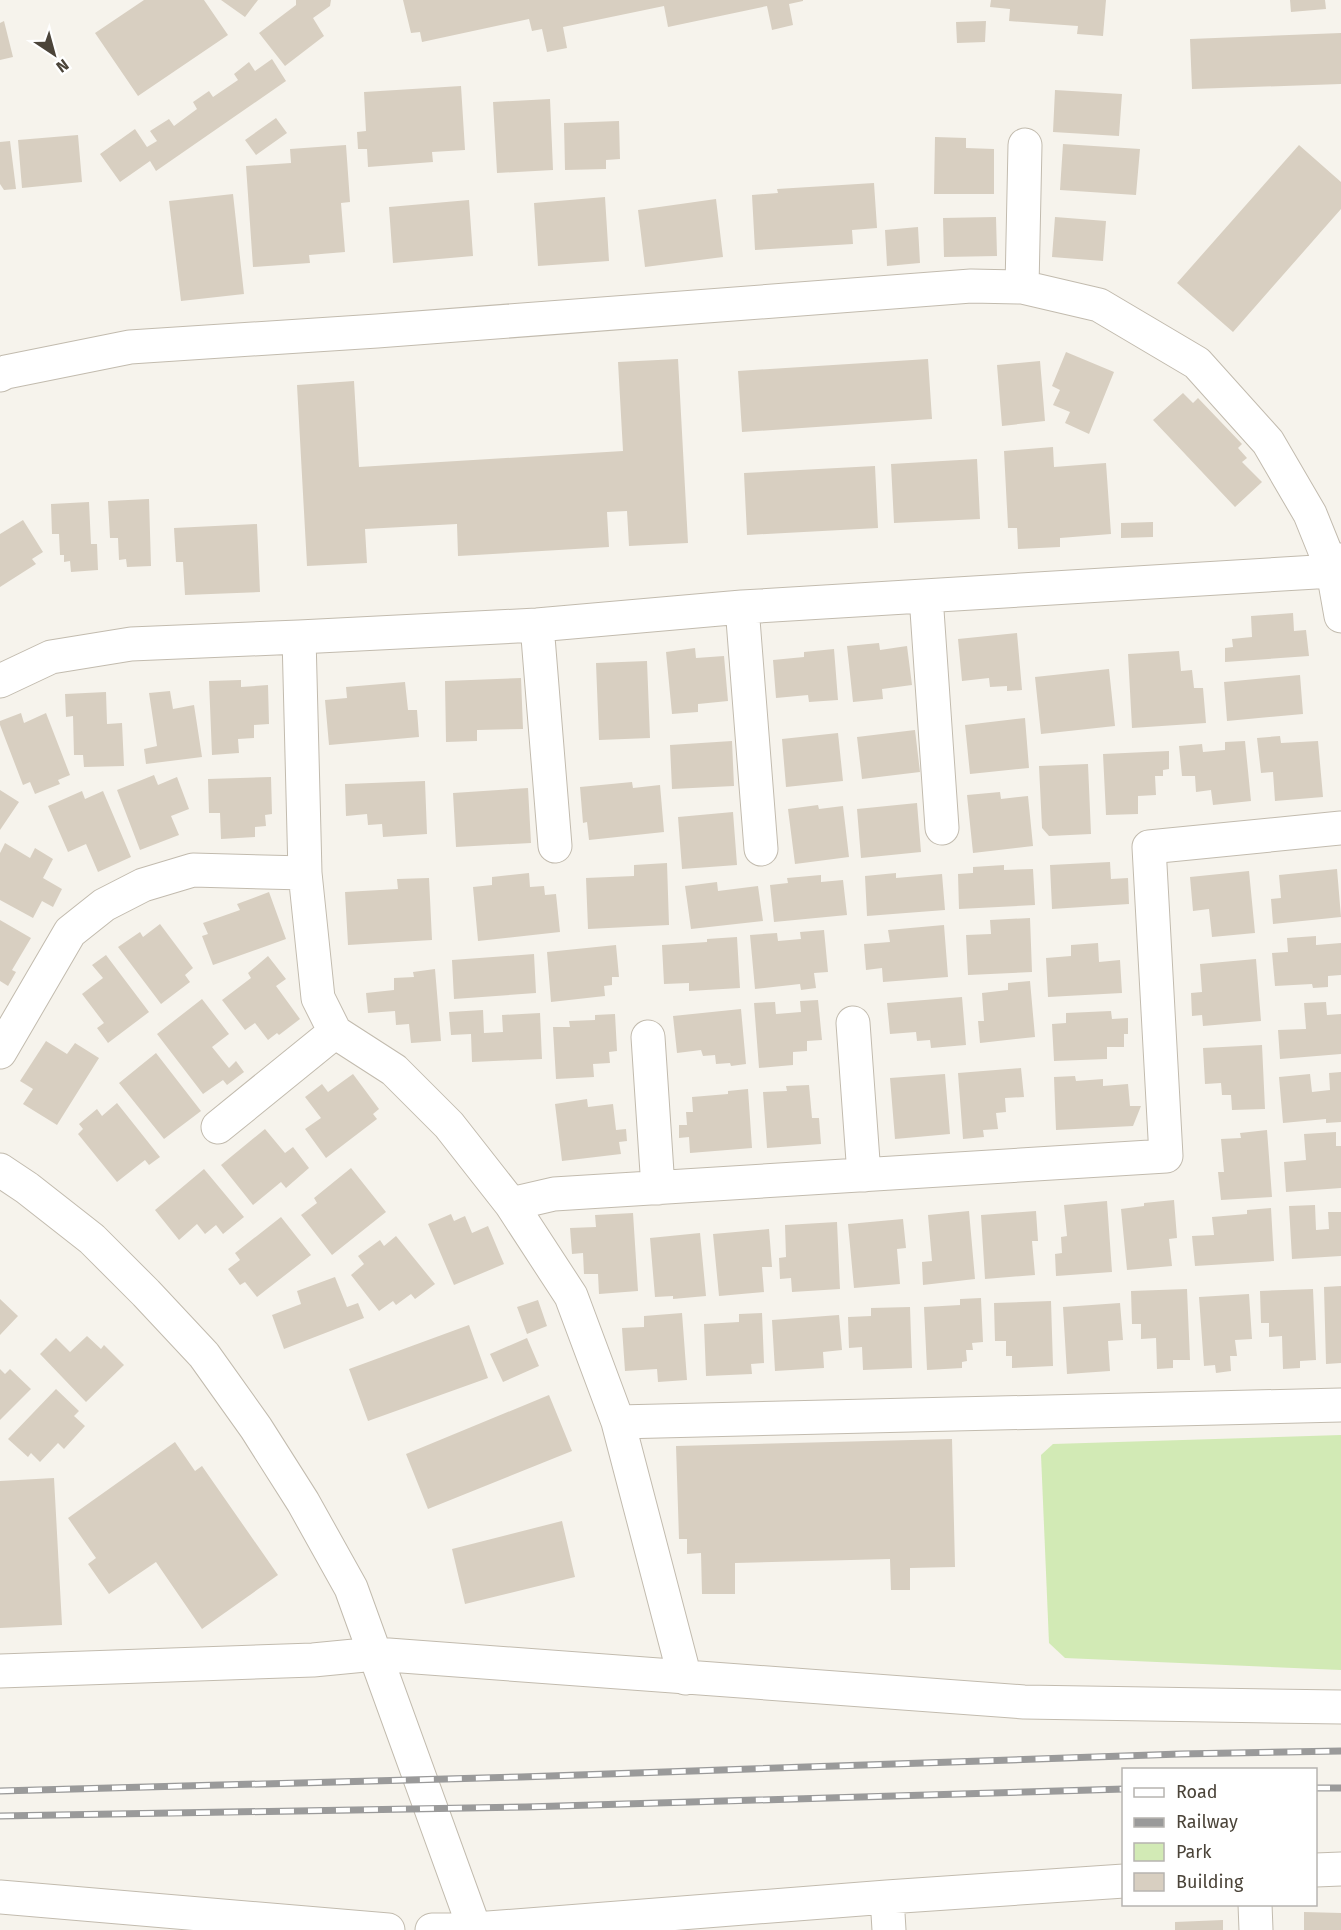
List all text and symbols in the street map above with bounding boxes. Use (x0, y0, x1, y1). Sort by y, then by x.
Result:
north arrow (24, 24, 84, 84)
text: N (53, 55, 72, 77)
legend (1122, 1768, 1317, 1906)
text: Road (1176, 1781, 1218, 1803)
text: Railway (1176, 1811, 1238, 1833)
text: Park (1176, 1841, 1212, 1863)
text: Building (1176, 1871, 1244, 1893)

